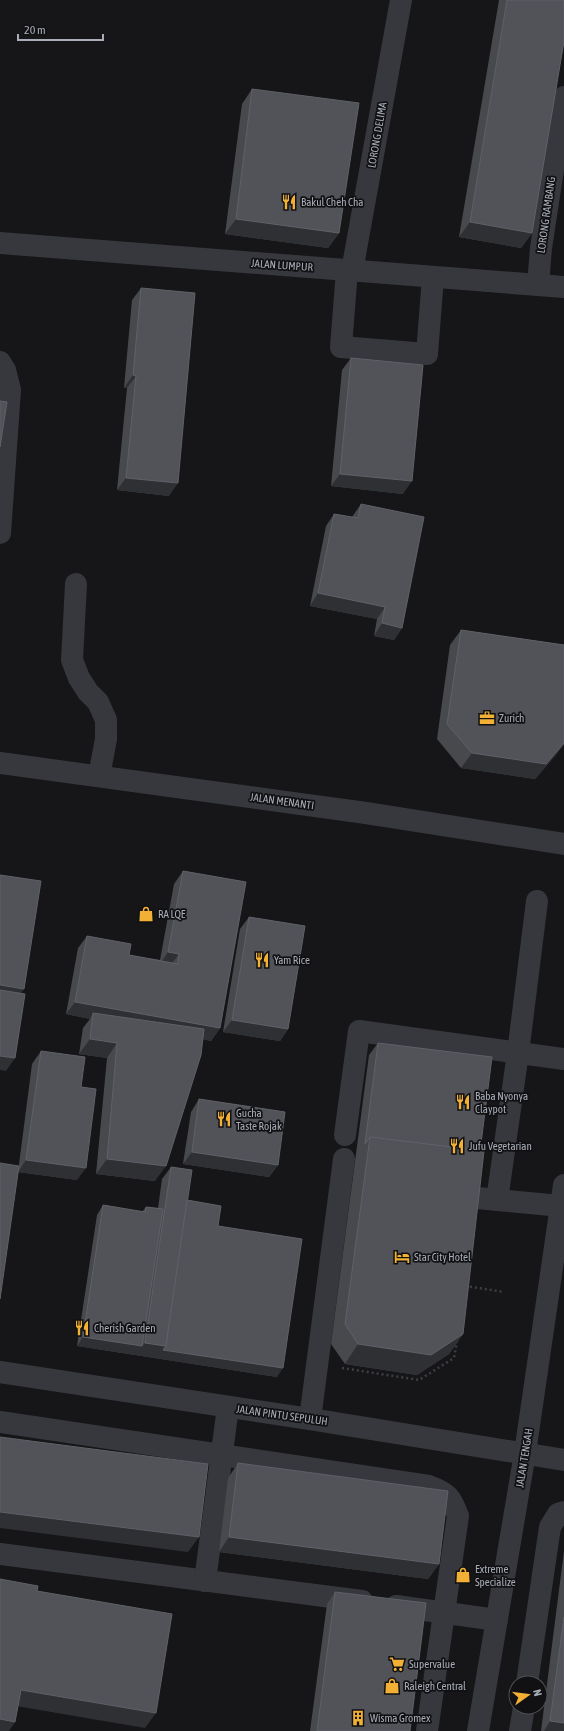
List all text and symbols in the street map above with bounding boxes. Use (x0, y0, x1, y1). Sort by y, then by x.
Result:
scale bar (18, 16, 103, 42)
text: 20 m (24, 23, 46, 37)
street label: LORONG DELIMA (365, 100, 389, 169)
street label: LORONG RAMBANG (535, 176, 557, 254)
restaurant icon: Bakul Cheh Cha (280, 193, 298, 211)
place label: Bakul Cheh Cha (301, 196, 363, 208)
street label: JALAN LUMPUR (251, 257, 314, 273)
office icon: Zurich (478, 709, 496, 727)
place label: Zurich (499, 712, 524, 724)
street label: JALAN MENANTI (249, 791, 315, 811)
shop icon: RA LQE (137, 905, 155, 923)
place label: RA LQE (158, 908, 186, 920)
restaurant icon: Yam Rice (253, 951, 271, 969)
place label: Yam Rice (274, 954, 310, 966)
place label: Baba Nyonya Claypot (475, 1090, 528, 1115)
restaurant icon: Baba Nyonya Claypot (454, 1093, 472, 1111)
place label: Gucha Taste Rojak (236, 1107, 282, 1132)
restaurant icon: Gucha Taste Rojak (215, 1110, 233, 1128)
restaurant icon: Jufu Vegetarian (448, 1137, 466, 1155)
place label: Jufu Vegetarian (469, 1140, 532, 1152)
hotel icon: Star City Hotel (393, 1248, 411, 1266)
place label: Star City Hotel (414, 1251, 471, 1263)
restaurant icon: Cherish Garden (73, 1319, 91, 1337)
place label: Cherish Garden (94, 1322, 156, 1334)
street label: JALAN PINTU SEPULUH (235, 1403, 329, 1427)
street label: JALAN TENGAH (513, 1427, 535, 1489)
place label: Extreme Specialize (475, 1563, 516, 1588)
shop icon: Extreme Specialize (454, 1566, 472, 1584)
supermarket icon: Supervalue (388, 1655, 406, 1673)
place label: Supervalue (409, 1658, 455, 1670)
north arrow (508, 1675, 548, 1715)
shop icon: Raleigh Central (383, 1677, 401, 1695)
place label: Raleigh Central (404, 1680, 466, 1692)
text: N (531, 1688, 544, 1697)
building icon: Wisma Gromex (349, 1709, 367, 1727)
place label: Wisma Gromex (370, 1712, 431, 1724)

